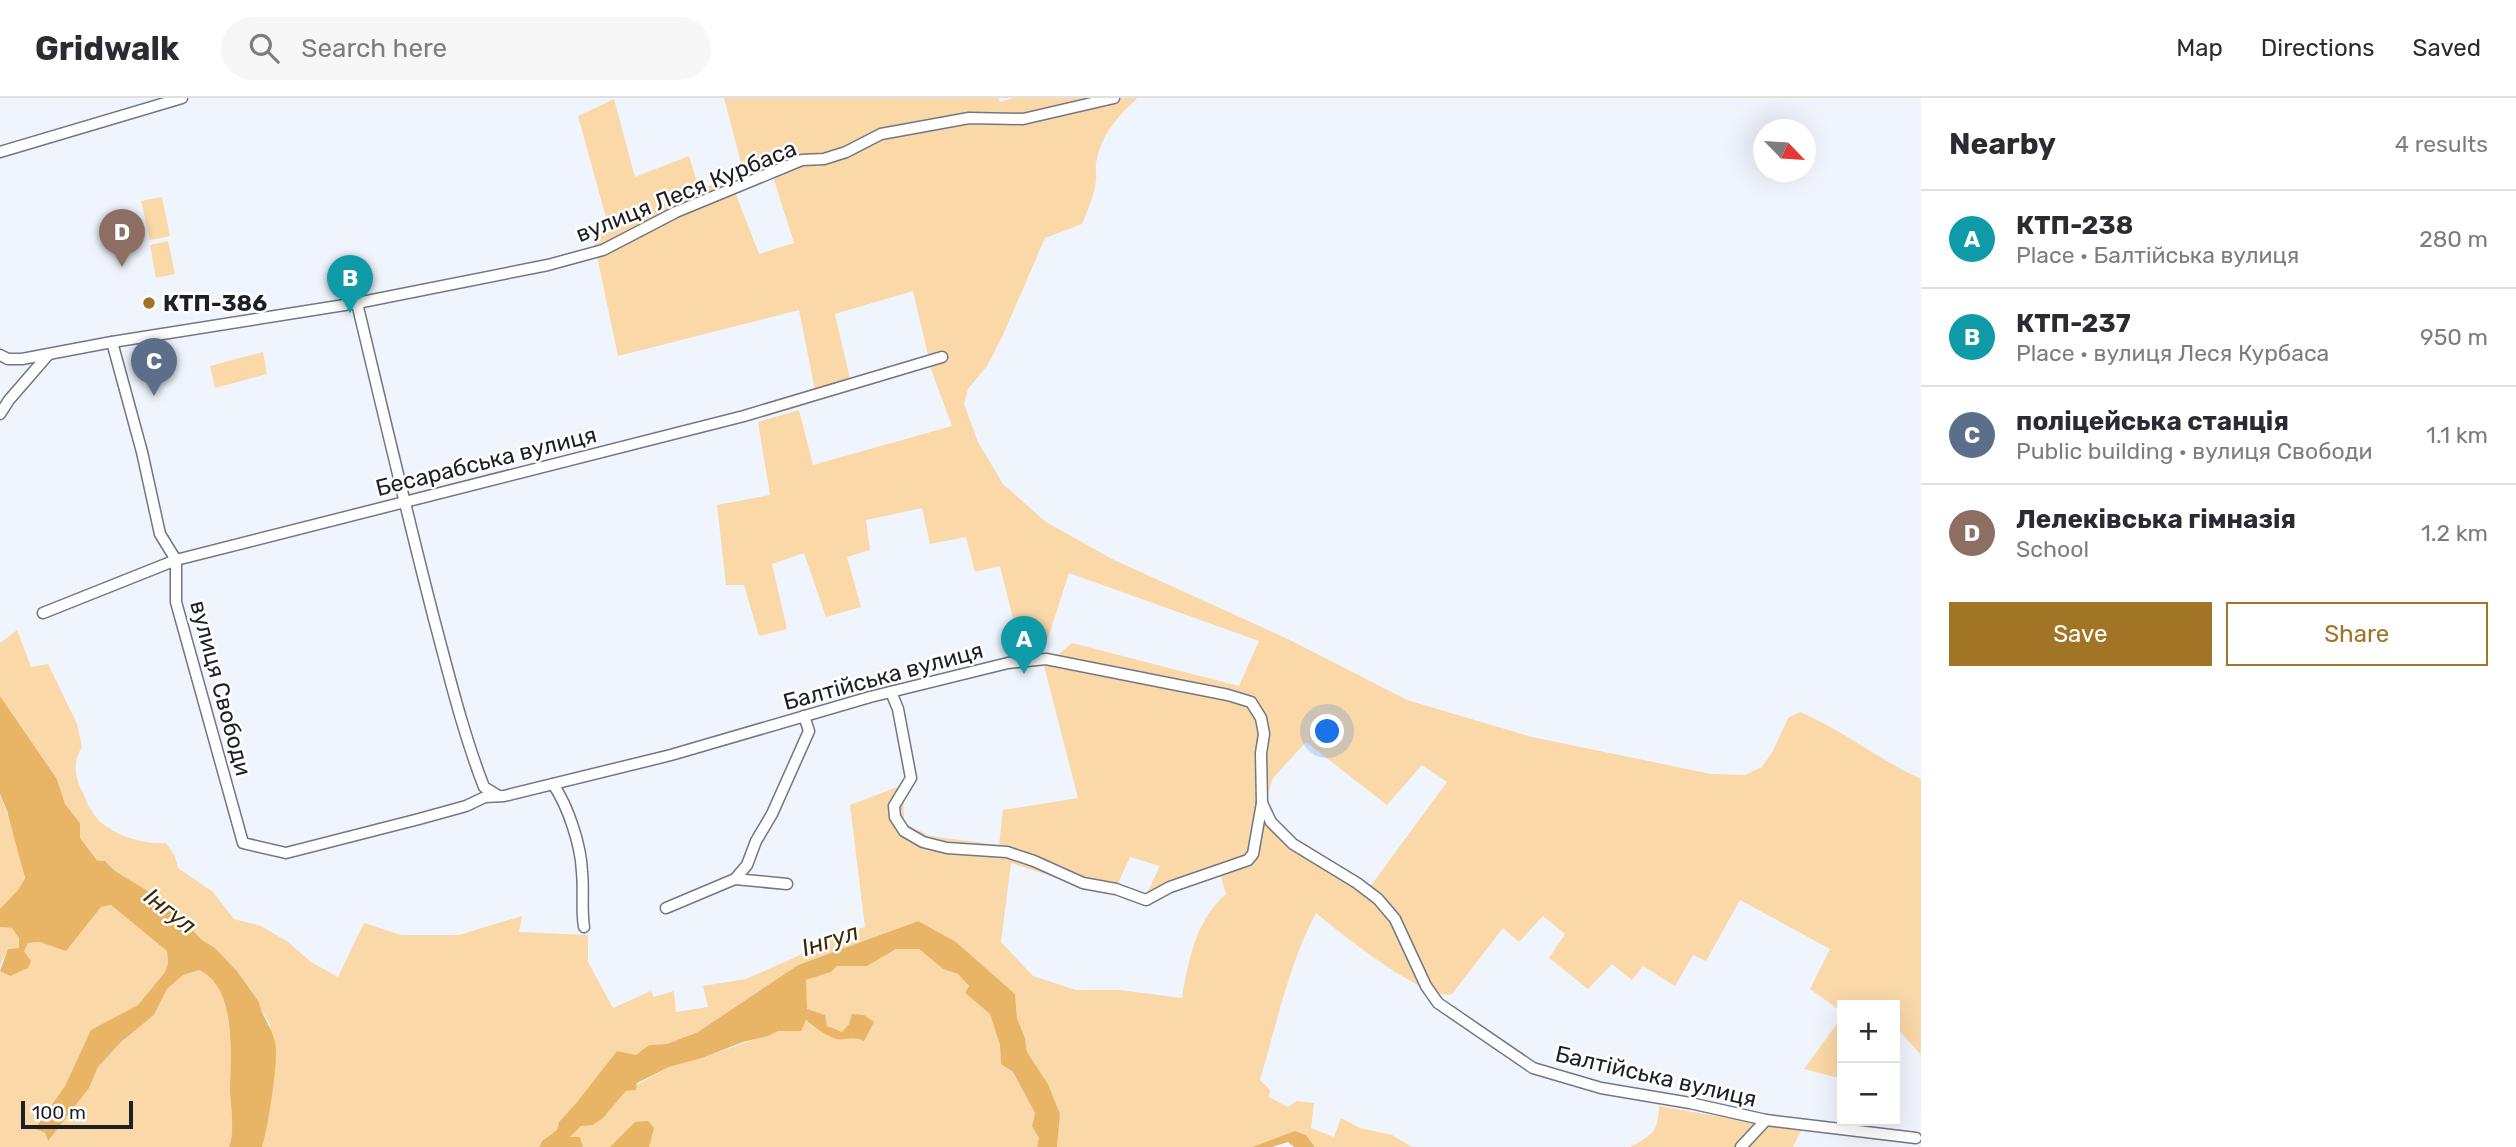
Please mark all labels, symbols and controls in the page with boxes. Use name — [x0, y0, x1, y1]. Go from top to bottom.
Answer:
search box — [221, 17, 711, 80]
text: Gridwalk — [35, 29, 179, 68]
icon: search — [245, 29, 283, 67]
text: Search here — [301, 33, 447, 64]
text: Map — [2176, 34, 2223, 62]
text: Directions — [2261, 34, 2374, 62]
text: Saved — [2412, 34, 2481, 62]
north arrow — [1753, 119, 1816, 182]
text: Nearby — [1949, 126, 2056, 162]
text: 4 results — [2395, 130, 2488, 158]
street label: вулиця Леся Курбаса — [571, 134, 801, 248]
pin: D — [99, 209, 145, 267]
text: КТП-238 — [2016, 210, 2133, 241]
text: A — [1964, 225, 1980, 253]
text: 280 m — [2419, 225, 2488, 253]
text: Place · Балтійська вулиця — [2016, 241, 2299, 269]
pin: B — [327, 255, 373, 313]
place label: КТП-386 — [163, 289, 267, 317]
marker: КТП-386 — [141, 295, 157, 311]
text: КТП-237 — [2016, 308, 2131, 339]
text: B — [1964, 323, 1980, 351]
text: 950 m — [2420, 323, 2488, 351]
pin: C — [131, 338, 177, 396]
text: Place · вулиця Леся Курбаса — [2016, 339, 2329, 367]
text: поліцейська станція — [2016, 406, 2289, 437]
street label: Бесарабська вулиця — [373, 420, 599, 502]
text: C — [1964, 421, 1980, 449]
text: 1.1 km — [2426, 421, 2488, 449]
text: Public building · вулиця Свободи — [2016, 437, 2373, 465]
text: Лелеківська гімназія — [2016, 504, 2296, 535]
text: D — [1964, 519, 1980, 547]
text: 1.2 km — [2421, 519, 2488, 547]
text: School — [2016, 535, 2089, 563]
street label: вулиця Свободи — [184, 597, 258, 779]
button: Save — [1949, 602, 2212, 666]
button: Share — [2226, 602, 2488, 666]
pin: A — [1001, 616, 1047, 674]
street label: Балтійська вулиця — [780, 636, 986, 716]
your location — [1310, 714, 1344, 748]
water label: Інгул — [138, 882, 202, 940]
water label: Інгул — [798, 918, 862, 962]
map controls — [1837, 1000, 1900, 1126]
button: + — [1837, 1000, 1900, 1063]
street label: Балтійська вулиця — [1553, 1039, 1759, 1113]
button: − — [1837, 1063, 1900, 1126]
scale bar — [21, 1098, 133, 1130]
text: 100 m — [32, 1101, 86, 1124]

